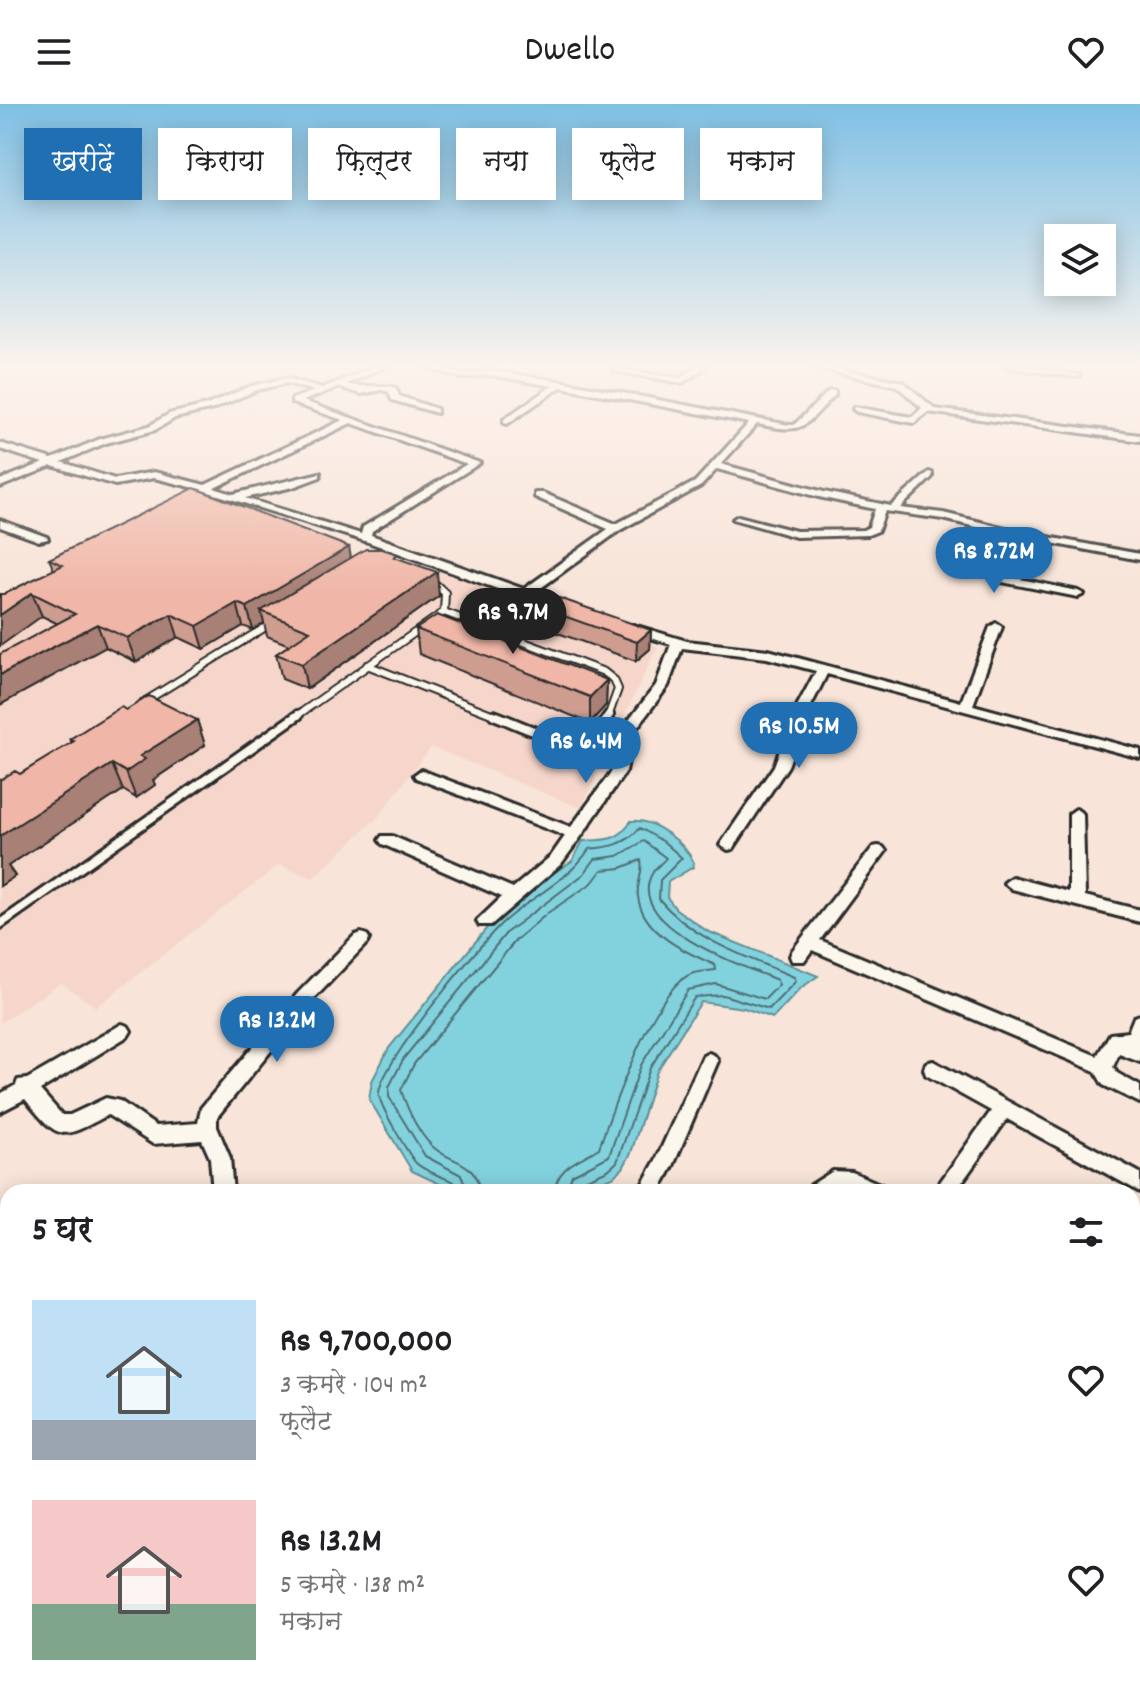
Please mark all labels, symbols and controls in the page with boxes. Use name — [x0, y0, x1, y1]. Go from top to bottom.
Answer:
text: Dwello — [525, 26, 615, 78]
icon: menu — [32, 30, 76, 74]
icon: heart — [1064, 30, 1108, 74]
chip: खरीदें — [24, 128, 142, 200]
chip: किराया — [158, 128, 292, 200]
chip: फ़िल्टर — [308, 128, 440, 200]
chip: नया — [456, 128, 556, 200]
chip: फ़्लैट — [572, 128, 684, 200]
chip: मकान — [700, 128, 822, 200]
map controls — [1044, 224, 1116, 296]
button: layers — [1044, 224, 1116, 296]
pin: Rs 8.72M — [911, 527, 1077, 595]
text: Rs 8.72M — [954, 534, 1034, 571]
pin: Rs 9.7M — [439, 588, 587, 656]
text: Rs 9.7M — [478, 595, 548, 632]
pin: Rs 10.5M — [716, 702, 882, 770]
text: Rs 10.5M — [758, 709, 840, 746]
pin: Rs 6.4M — [512, 717, 660, 785]
text: Rs 6.4M — [550, 724, 622, 761]
pin: Rs 13.2M — [194, 996, 360, 1064]
text: Rs 13.2M — [238, 1003, 316, 1040]
text: 5 घर — [32, 1208, 92, 1257]
icon: filters — [1064, 1210, 1108, 1254]
text: Rs 9,700,000 — [280, 1319, 453, 1368]
icon: home — [96, 1332, 192, 1428]
icon: heart — [1064, 1358, 1108, 1402]
text: 3 कमरे · 104 m² — [280, 1368, 427, 1405]
text: फ़्लैट — [280, 1405, 332, 1442]
text: Rs 13.2M — [280, 1519, 382, 1568]
icon: home — [96, 1532, 192, 1628]
icon: heart — [1064, 1558, 1108, 1602]
text: 5 कमरे · 138 m² — [280, 1568, 425, 1605]
text: मकान — [280, 1605, 342, 1642]

